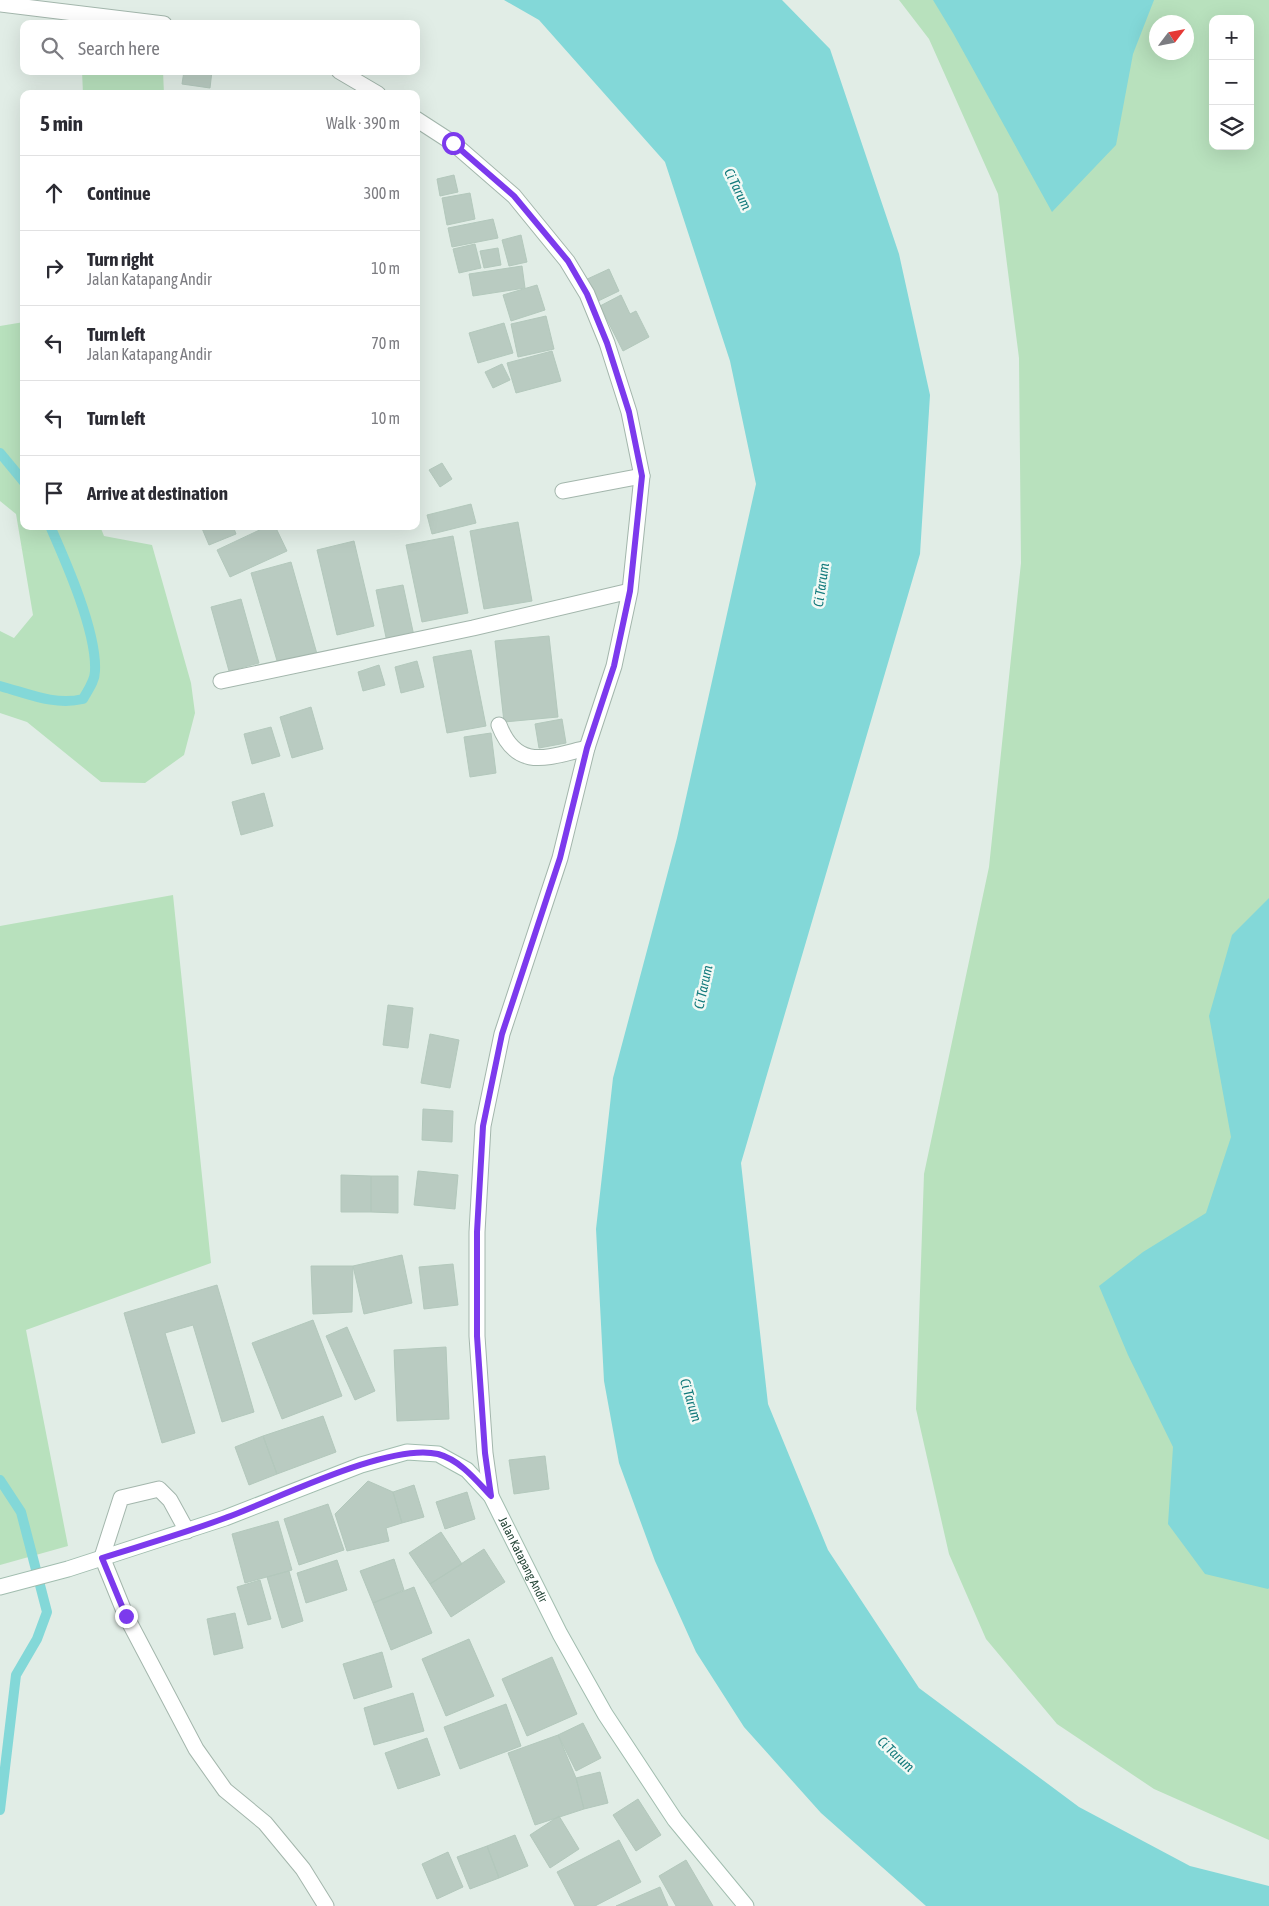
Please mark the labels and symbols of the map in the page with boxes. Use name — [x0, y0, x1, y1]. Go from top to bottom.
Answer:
north arrow — [1149, 15, 1194, 60]
route start — [442, 132, 465, 155]
water label: Ci Tarum — [721, 166, 755, 212]
water label: Ci Tarum — [810, 562, 832, 608]
water label: Ci Tarum — [691, 964, 715, 1010]
water label: Ci Tarum — [677, 1377, 705, 1423]
street label: Jalan Katapang Andir — [496, 1515, 550, 1605]
route end — [115, 1605, 138, 1628]
water label: Ci Tarum — [874, 1733, 918, 1775]

